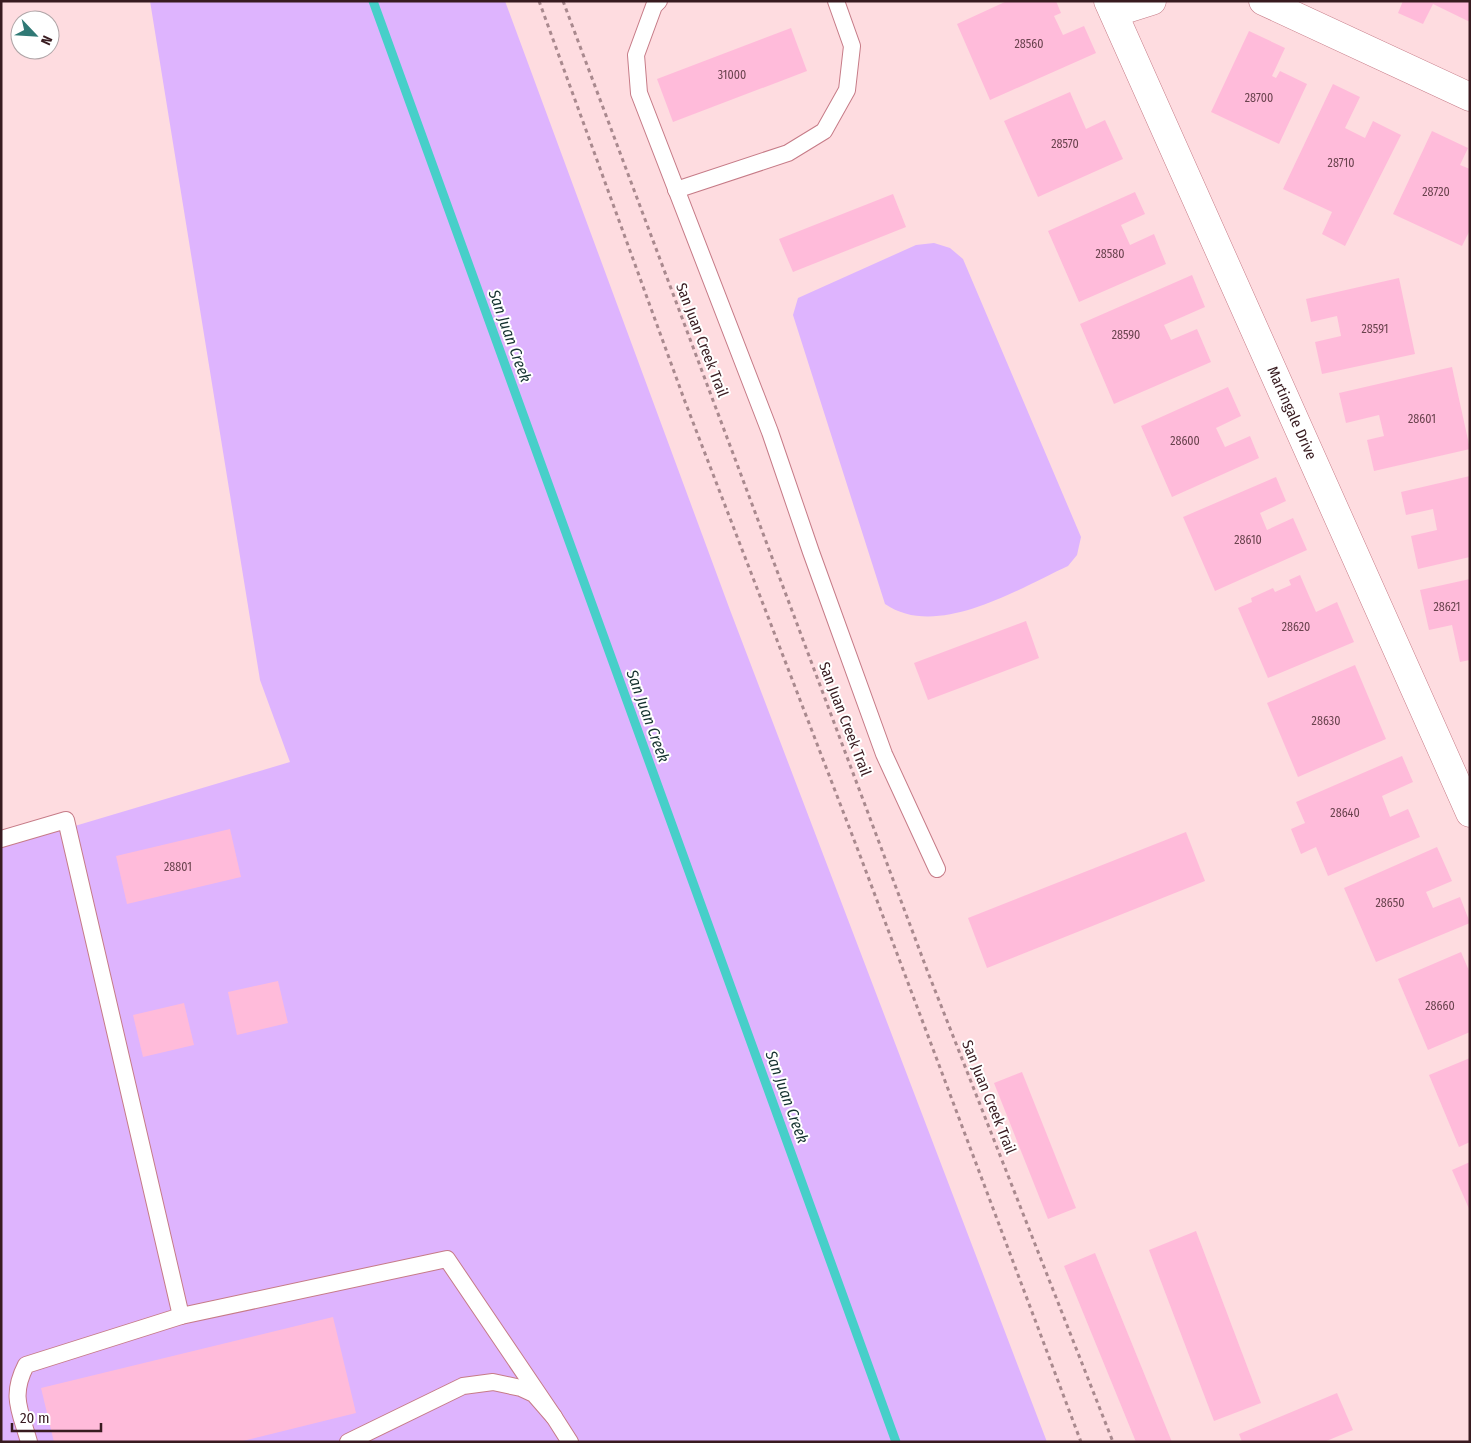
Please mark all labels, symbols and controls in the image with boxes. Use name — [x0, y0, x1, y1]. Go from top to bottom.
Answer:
north arrow — [10, 10, 60, 60]
text: N — [37, 33, 56, 48]
house number: 28560 — [1014, 37, 1044, 51]
house number: 31000 — [718, 68, 746, 82]
house number: 28700 — [1245, 91, 1273, 105]
house number: 28570 — [1051, 137, 1079, 151]
house number: 28710 — [1328, 156, 1354, 170]
house number: 28720 — [1422, 185, 1450, 199]
house number: 28580 — [1095, 247, 1125, 261]
street label: San Juan Creek Trail — [672, 280, 732, 400]
water label: San Juan Creek — [484, 286, 536, 385]
house number: 28591 — [1362, 322, 1388, 336]
house number: 28590 — [1112, 328, 1140, 342]
street label: Martingale Drive — [1263, 363, 1321, 463]
house number: 28601 — [1408, 412, 1436, 426]
house number: 28600 — [1170, 434, 1200, 448]
house number: 28610 — [1234, 533, 1262, 547]
house number: 28621 — [1434, 600, 1460, 614]
house number: 28620 — [1282, 620, 1310, 634]
street label: San Juan Creek Trail — [815, 659, 875, 779]
water label: San Juan Creek — [622, 666, 674, 765]
house number: 28630 — [1312, 714, 1340, 728]
house number: 28640 — [1330, 806, 1360, 820]
house number: 28801 — [164, 860, 192, 874]
house number: 28650 — [1376, 896, 1404, 910]
house number: 28660 — [1425, 999, 1455, 1013]
street label: San Juan Creek Trail — [958, 1038, 1020, 1156]
water label: San Juan Creek — [761, 1047, 813, 1146]
scale bar — [12, 1400, 101, 1432]
text: 20 m — [20, 1409, 50, 1427]

